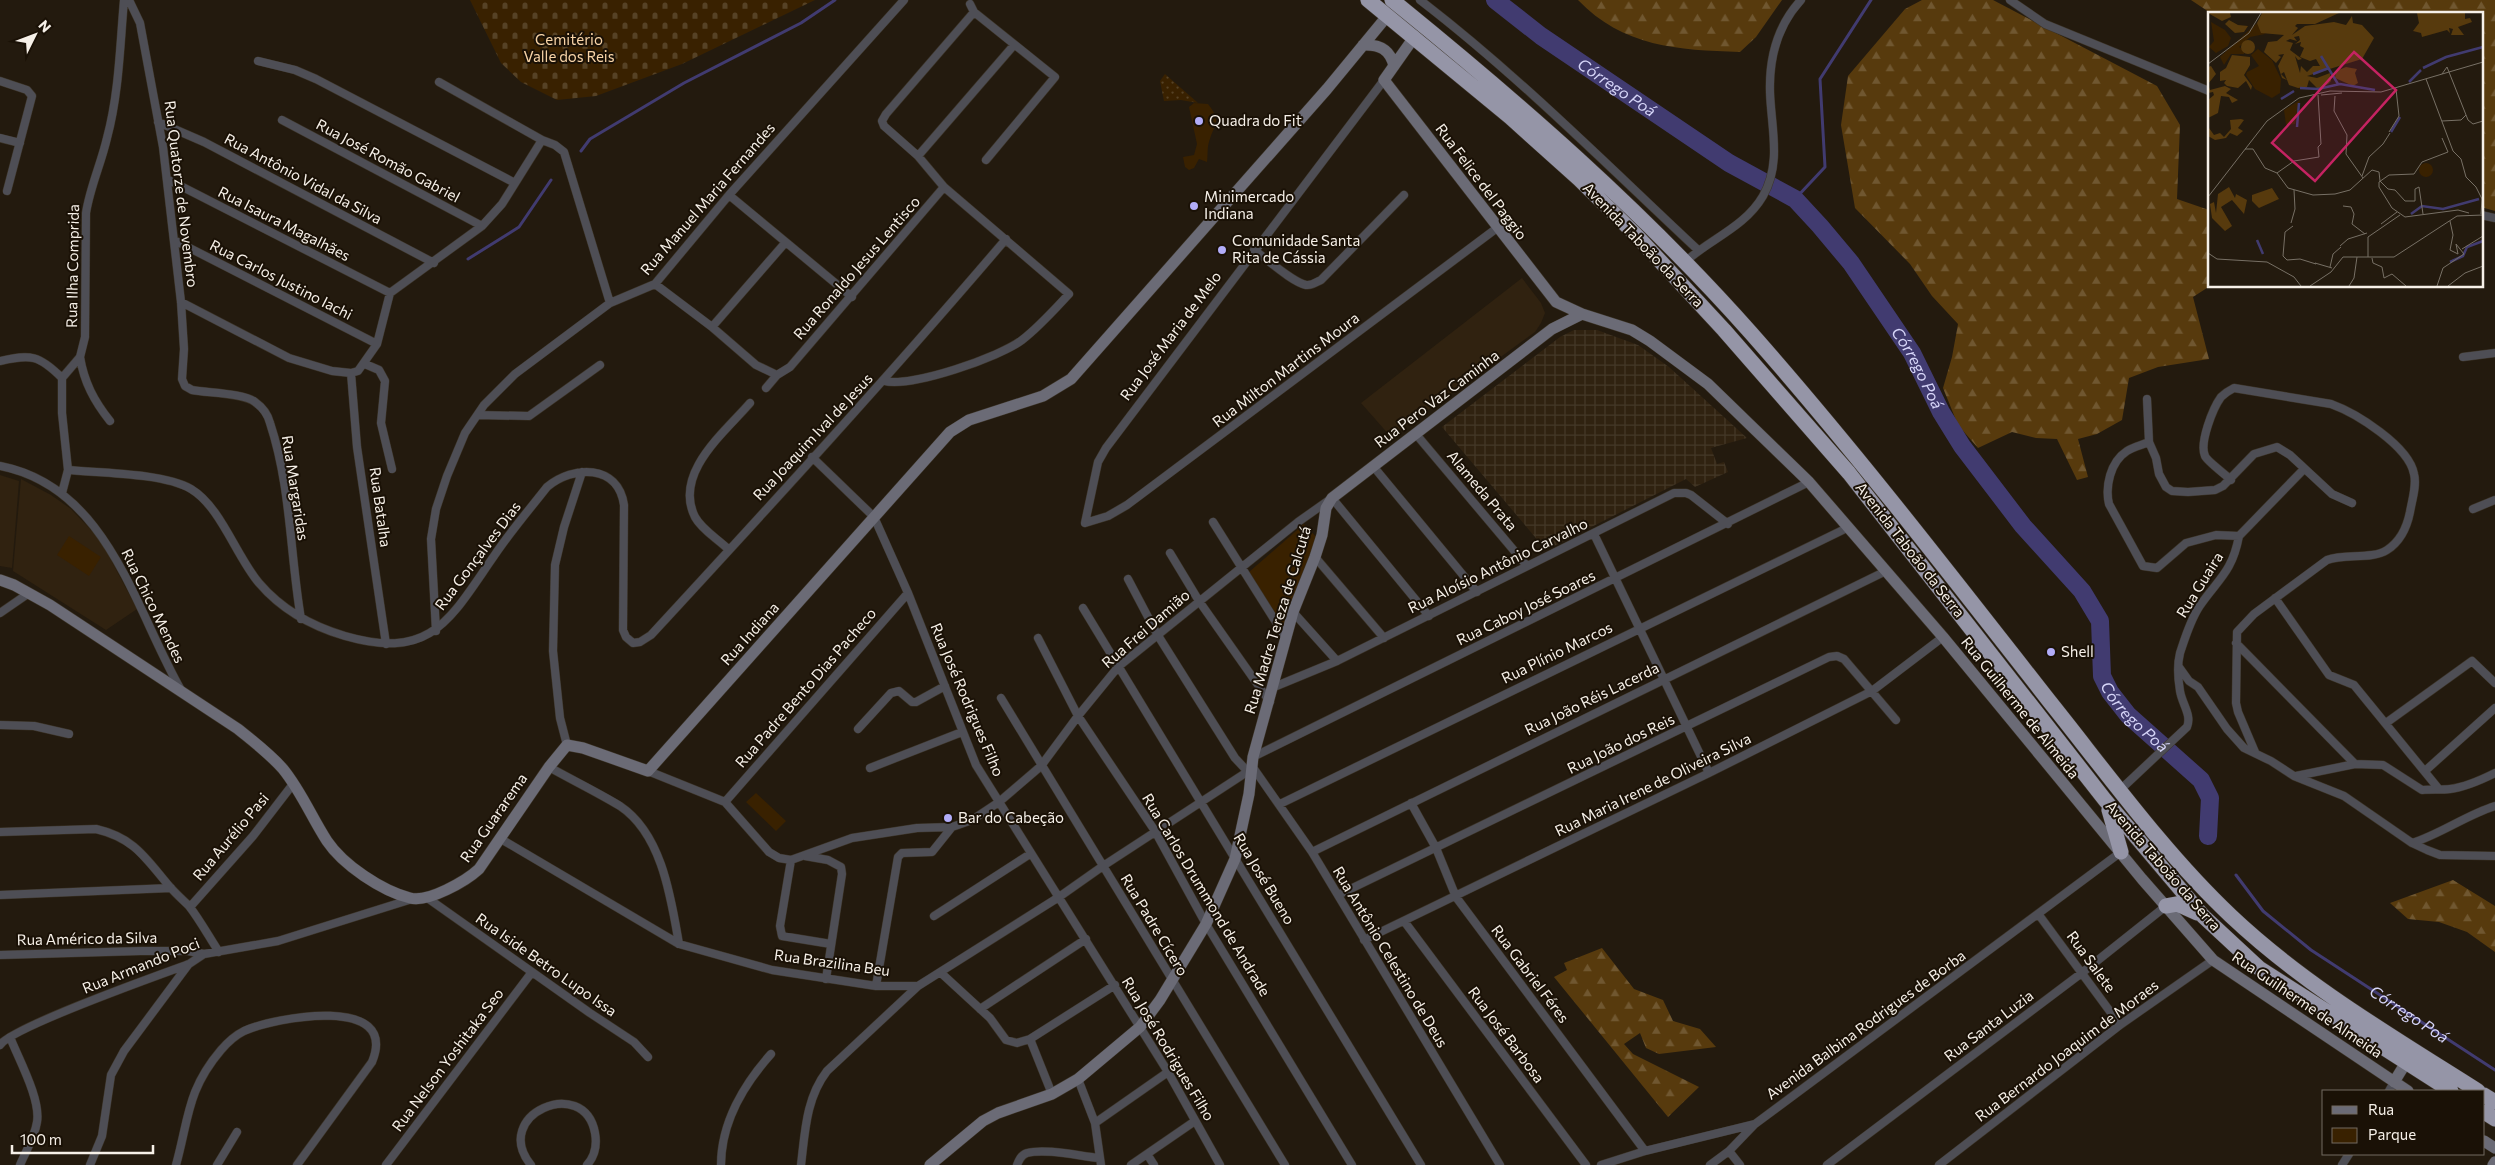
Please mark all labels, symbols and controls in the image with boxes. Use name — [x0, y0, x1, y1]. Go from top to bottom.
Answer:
north arrow — [10, 10, 60, 60]
inset map — [2208, 12, 2482, 288]
text: N — [35, 16, 55, 36]
park label: Cemitério Valle dos Reis — [523, 30, 615, 65]
water label: Córrego Poá — [1574, 54, 1660, 120]
street label: Rua Quatorze de Novembro — [162, 99, 202, 288]
place label: Quadra do Fit — [1209, 111, 1302, 129]
street label: Rua José Romão Gabriel — [313, 115, 463, 206]
marker: Quadra do Fit — [1193, 115, 1205, 127]
street label: Rua Manuel Maria Fernandes — [636, 118, 778, 278]
street label: Rua Felice del Paggio — [1432, 120, 1531, 243]
street label: Rua Antônio Vidal da Silva — [222, 129, 385, 227]
street label: Avenida Taboão da Serra — [1579, 178, 1708, 310]
street label: Rua Isaura Magalhães — [215, 182, 354, 264]
place label: Minimercado Indiana — [1204, 187, 1294, 222]
street label: Rua Ronaldo Jesus Lentisco — [789, 192, 923, 343]
marker: Minimercado Indiana — [1188, 200, 1200, 212]
street label: Rua Ilha Comprida — [62, 204, 82, 328]
place label: Comunidade Santa Rita de Cássia — [1232, 231, 1360, 266]
street label: Rua Carlos Justino Iachi — [207, 235, 356, 323]
marker: Comunidade Santa Rita de Cássia — [1216, 244, 1228, 256]
street label: Rua José Maria de Melo — [1116, 267, 1225, 403]
street label: Rua Milton Martins Moura — [1208, 308, 1362, 430]
water label: Córrego Poá — [1888, 323, 1948, 412]
street label: Rua Pero Vaz Caminha — [1370, 345, 1502, 451]
street label: Rua Joaquim Ival de Jesus — [749, 369, 876, 504]
street label: Rua Margaridas — [279, 434, 313, 542]
street label: Alameda Prata — [1444, 446, 1522, 534]
street label: Rua Batalha — [366, 466, 396, 548]
street label: Avenida Taboão da Serra — [1852, 478, 1969, 620]
street label: Rua Gonçalves Dias — [431, 497, 524, 613]
street label: Rua Aloísio Antônio Carvalho — [1405, 514, 1590, 617]
street label: Rua Madre Tereza de Calcutá — [1240, 524, 1314, 716]
street label: Rua Chico Mendes — [118, 545, 190, 666]
street label: Rua Guaira — [2172, 548, 2226, 621]
street label: Rua Caboy José Soares — [1453, 566, 1598, 649]
street label: Rua Frei Damião — [1098, 585, 1193, 671]
street label: Rua Indiana — [716, 598, 782, 669]
street label: Rua Padre Bento Dias Pacheco — [731, 604, 879, 771]
street label: Rua Plínio Marcos — [1498, 617, 1615, 687]
street label: Rua José Rodrigues Filho — [927, 620, 1008, 779]
street label: Rua Guilherme de Almeida — [1958, 633, 2084, 782]
place label: Shell — [2061, 642, 2094, 660]
marker: Shell — [2045, 646, 2057, 658]
street label: Rua João Réis Lacerda — [1522, 658, 1662, 738]
water label: Córrego Poá — [2097, 678, 2173, 756]
street label: Rua João dos Reis — [1564, 709, 1677, 777]
street label: Rua Maria Irene de Oliveira Silva — [1552, 729, 1754, 840]
street label: Rua Guararema — [456, 769, 531, 865]
street label: Rua Aurélio Pasi — [188, 789, 272, 884]
street label: Rua Carlos Drummond de Andrade — [1139, 790, 1275, 999]
street label: Avenida Taboão da Serra — [2102, 797, 2225, 934]
place label: Bar do Cabeção — [958, 808, 1064, 826]
marker: Bar do Cabeção — [942, 812, 954, 824]
street label: Rua José Bueno — [1231, 830, 1299, 927]
street label: Rua Antônio Celestino de Deus — [1330, 863, 1452, 1050]
street label: Rua Padre Cícero — [1117, 870, 1192, 979]
street label: Rua Iside Betro Lupo Issa — [473, 909, 621, 1020]
street label: Rua Gabriel Féres — [1488, 921, 1574, 1026]
street label: Rua Salete — [2064, 927, 2120, 996]
street label: Rua Américo da Silva — [16, 928, 158, 948]
street label: Rua Armando Poci — [79, 933, 202, 997]
street label: Rua Brazilina Beu — [773, 945, 891, 979]
street label: Avenida Balbina Rodrigues de Borba — [1762, 946, 1969, 1103]
street label: Rua Guilherme de Almeida — [2229, 947, 2386, 1061]
street label: Rua José Rodrigues Filho — [1119, 973, 1219, 1124]
street label: Rua Bernardo Joaquim de Moraes — [1971, 975, 2162, 1125]
water label: Córrego Poá — [2366, 981, 2453, 1047]
street label: Rua José Barbosa — [1465, 983, 1549, 1086]
street label: Rua Nelson Yoshitaka Seo — [388, 984, 507, 1134]
street label: Rua Santa Luzia — [1940, 986, 2037, 1065]
legend — [2322, 1090, 2485, 1155]
text: Rua — [2368, 1100, 2394, 1118]
scale bar — [12, 1122, 154, 1154]
text: Parque — [2368, 1125, 2416, 1143]
text: 100 m — [20, 1130, 62, 1148]

